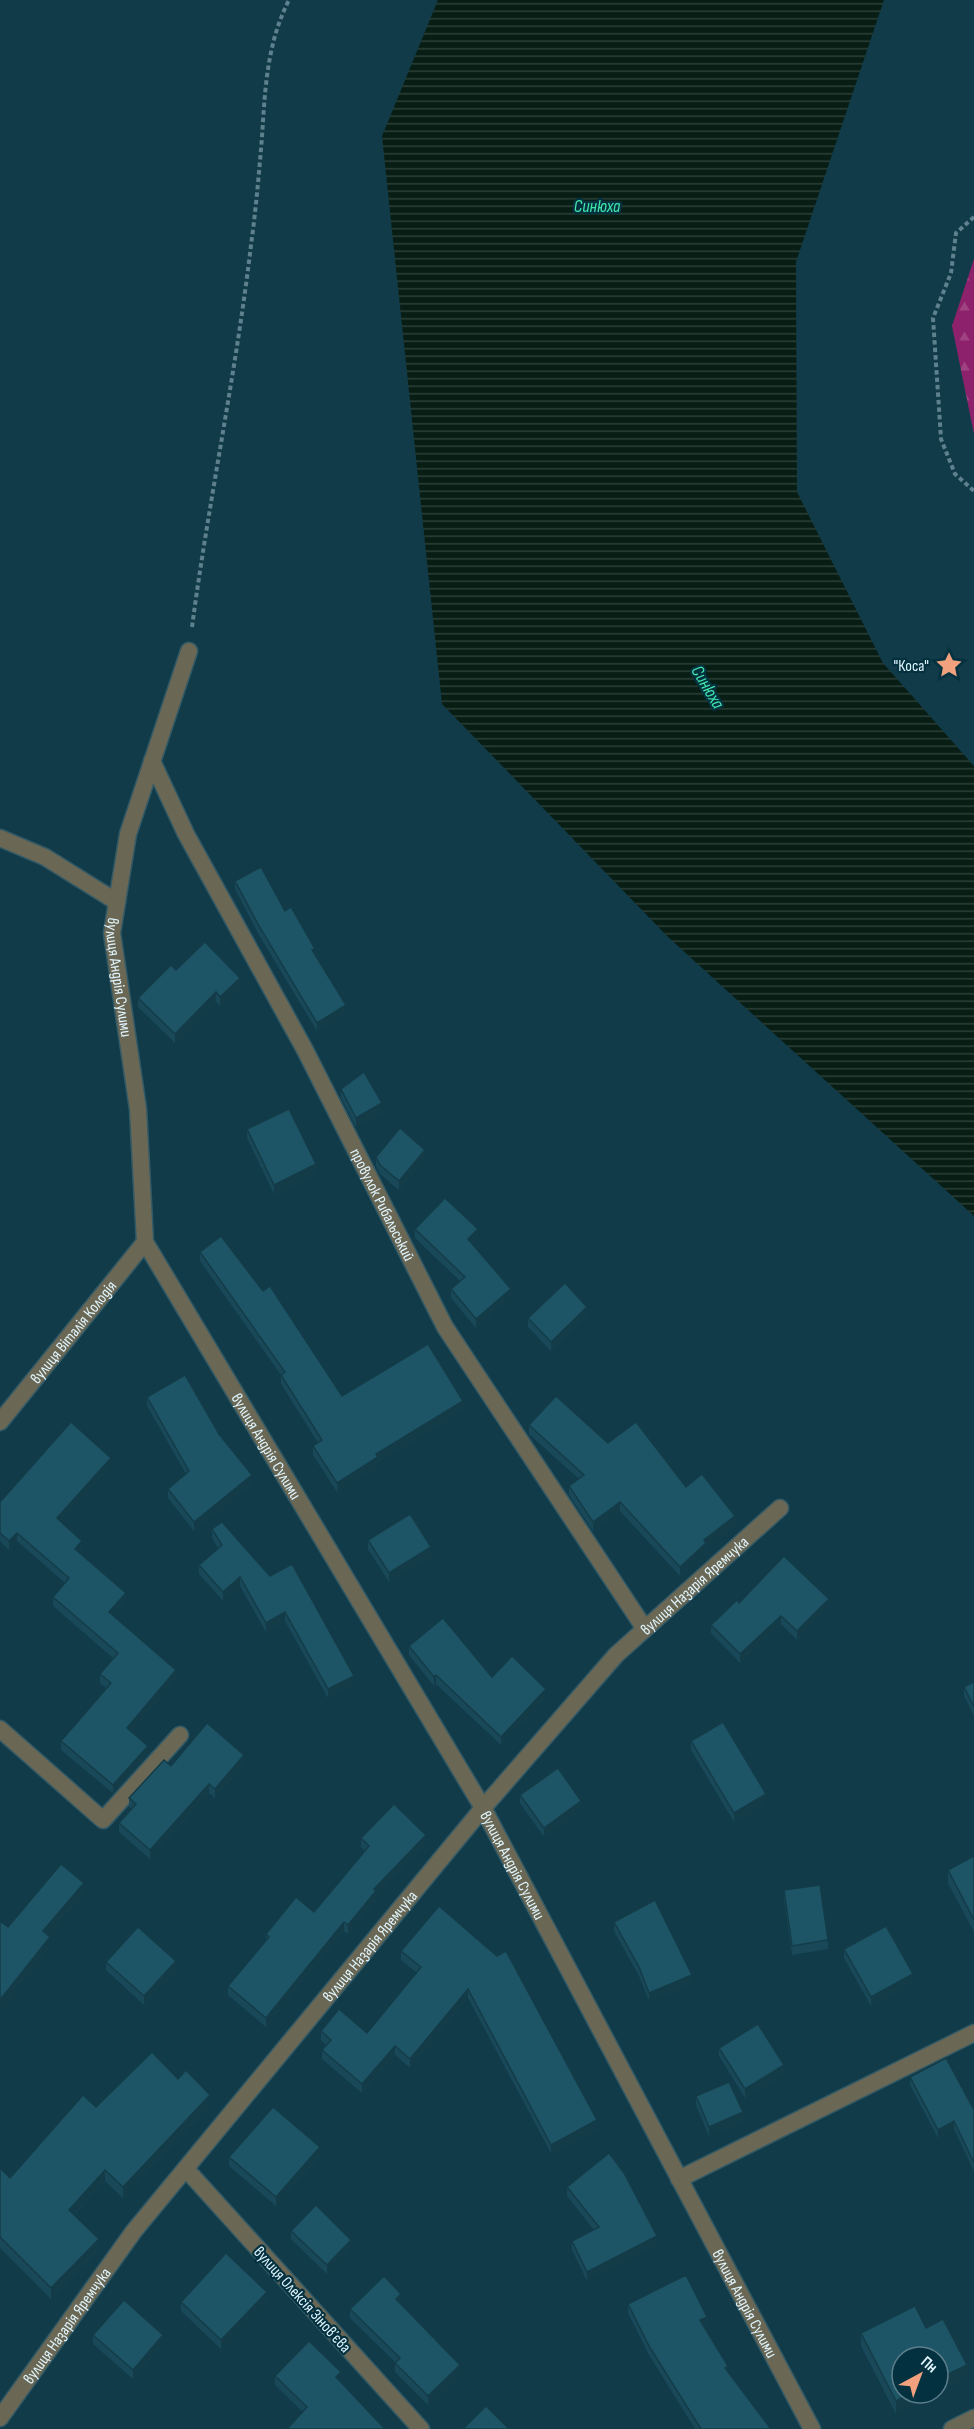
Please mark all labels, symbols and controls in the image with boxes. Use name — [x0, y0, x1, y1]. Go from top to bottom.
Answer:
water label: Синюха — [574, 196, 621, 217]
place icon: "Коса" — [934, 650, 964, 680]
place label: "Коса" — [894, 657, 929, 676]
water label: Синюха — [687, 662, 729, 713]
street label: вулиця Андрія Сулими — [101, 916, 135, 1038]
street label: провулок Рибальський — [345, 1145, 418, 1265]
street label: вулиця Віталія Колодія — [27, 1277, 121, 1388]
street label: вулиця Андрія Сулими — [227, 1390, 305, 1503]
street label: вулиця Назарія Яремчука — [637, 1533, 753, 1639]
street label: вулиця Андрія Сулими — [475, 1808, 548, 1923]
street label: вулиця Назарія Яремчука — [319, 1887, 422, 2006]
street label: вулиця Олексія Зіновʼєва — [249, 2243, 354, 2357]
street label: вулиця Андрія Сулими — [708, 2246, 781, 2361]
street label: вулиця Назарія Яремчука — [20, 2264, 116, 2388]
north arrow — [890, 2345, 950, 2405]
text: Пн — [917, 2353, 941, 2377]

